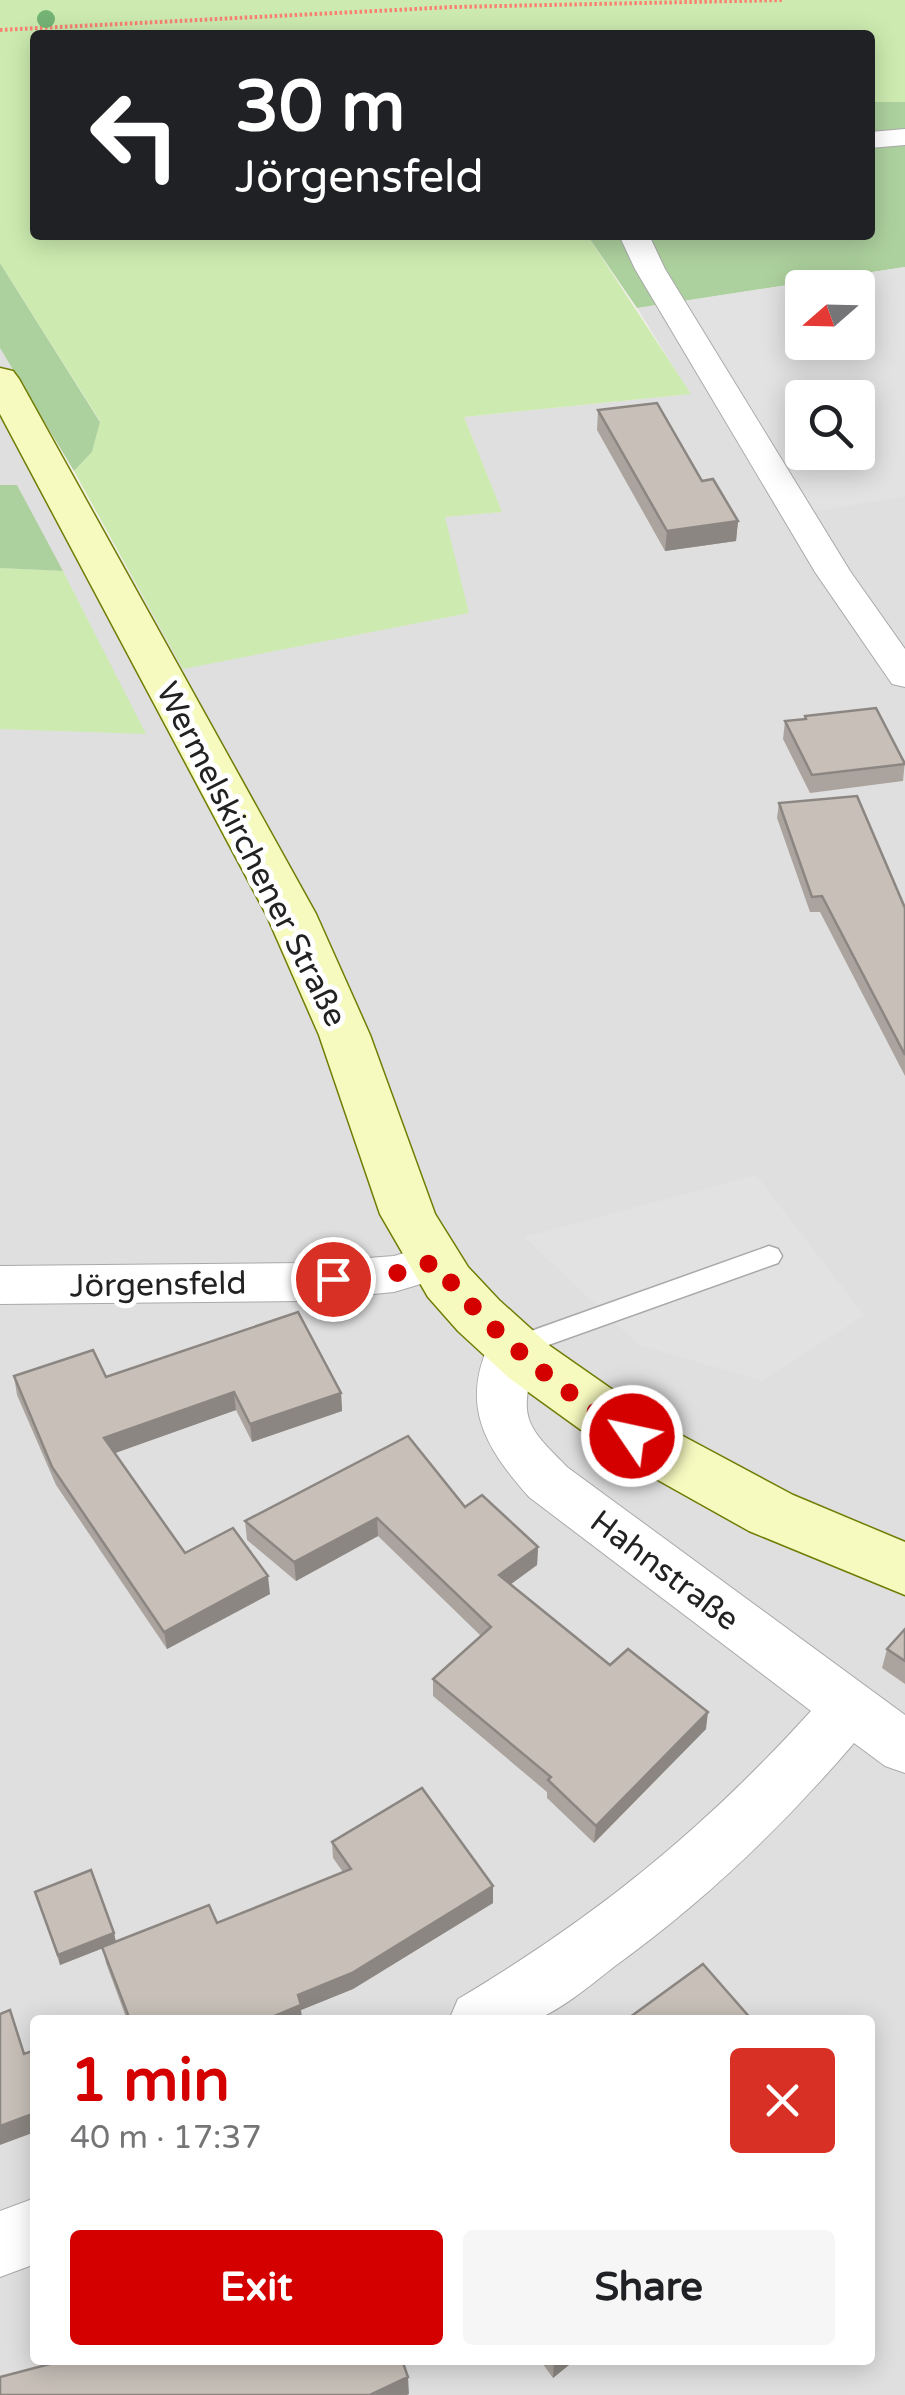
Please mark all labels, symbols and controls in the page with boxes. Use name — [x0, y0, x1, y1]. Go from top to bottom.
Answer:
text: 30 m — [235, 66, 405, 150]
icon: left — [70, 70, 200, 200]
text: Jörgensfeld — [235, 151, 484, 205]
north arrow — [785, 270, 875, 360]
map controls — [785, 270, 875, 470]
button: search — [785, 380, 875, 470]
street label: Wermelskirchener Straße — [148, 676, 355, 1033]
pin — [291, 1237, 376, 1322]
icon: arrive — [306, 1252, 361, 1307]
street label: Jörgensfeld — [69, 1264, 247, 1306]
position arrow — [580, 1384, 684, 1488]
street label: Hahnstraße — [583, 1503, 746, 1639]
text: 1 min — [70, 2045, 230, 2117]
button: close — [730, 2048, 835, 2153]
text: 40 m · 17:37 — [70, 2119, 262, 2157]
button: Exit — [70, 2230, 443, 2345]
button: Share — [463, 2230, 835, 2345]

